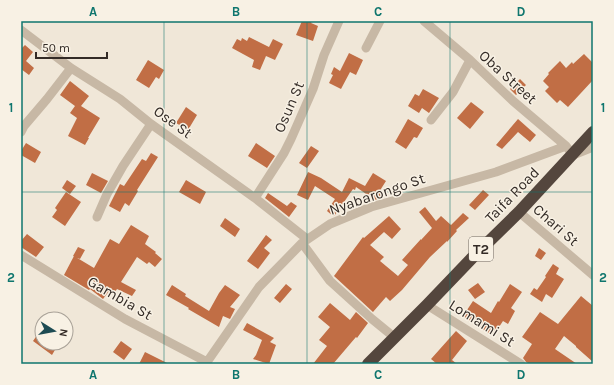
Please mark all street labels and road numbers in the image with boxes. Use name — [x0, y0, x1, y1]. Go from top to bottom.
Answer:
street label: Oba Street — [475, 46, 541, 108]
street label: Osun St — [270, 78, 308, 135]
street label: Ose St — [150, 102, 196, 142]
street label: Taifa Road — [481, 163, 543, 227]
street label: Nyabarongo St — [327, 169, 428, 219]
street label: Chari St — [529, 200, 583, 250]
road number: T2 — [469, 237, 493, 261]
street label: Gambia St — [84, 272, 156, 324]
street label: Lomami St — [446, 296, 519, 350]

